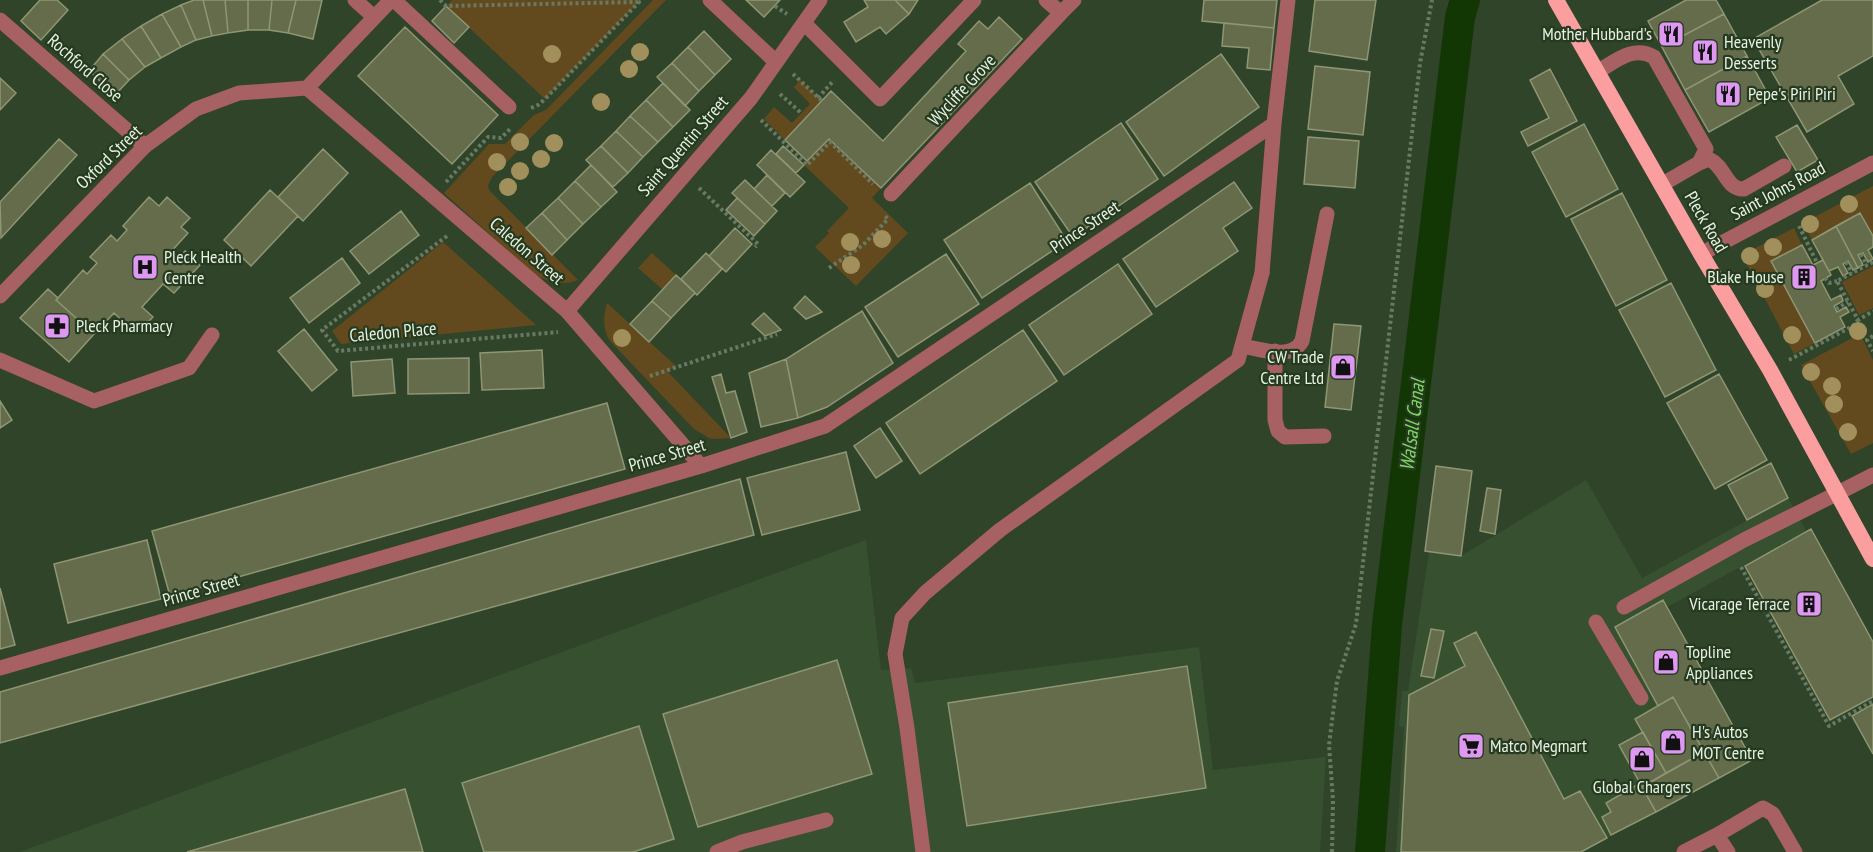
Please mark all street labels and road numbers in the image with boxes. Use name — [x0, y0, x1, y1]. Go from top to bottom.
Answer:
street label: Rochford Close — [43, 29, 128, 107]
street label: Wycliffe Grove — [923, 49, 1001, 130]
street label: Saint Quentin Street — [632, 90, 733, 201]
street label: Oxford Street — [71, 120, 146, 194]
street label: Saint Johns Road — [1726, 156, 1829, 225]
street label: Pleck Road — [1680, 187, 1733, 257]
street label: Prince Street — [1046, 195, 1124, 258]
street label: Caledon Street — [485, 212, 569, 289]
street label: Caledon Place — [349, 316, 437, 347]
street label: Prince Street — [626, 433, 708, 476]
street label: Prince Street — [160, 568, 242, 611]

